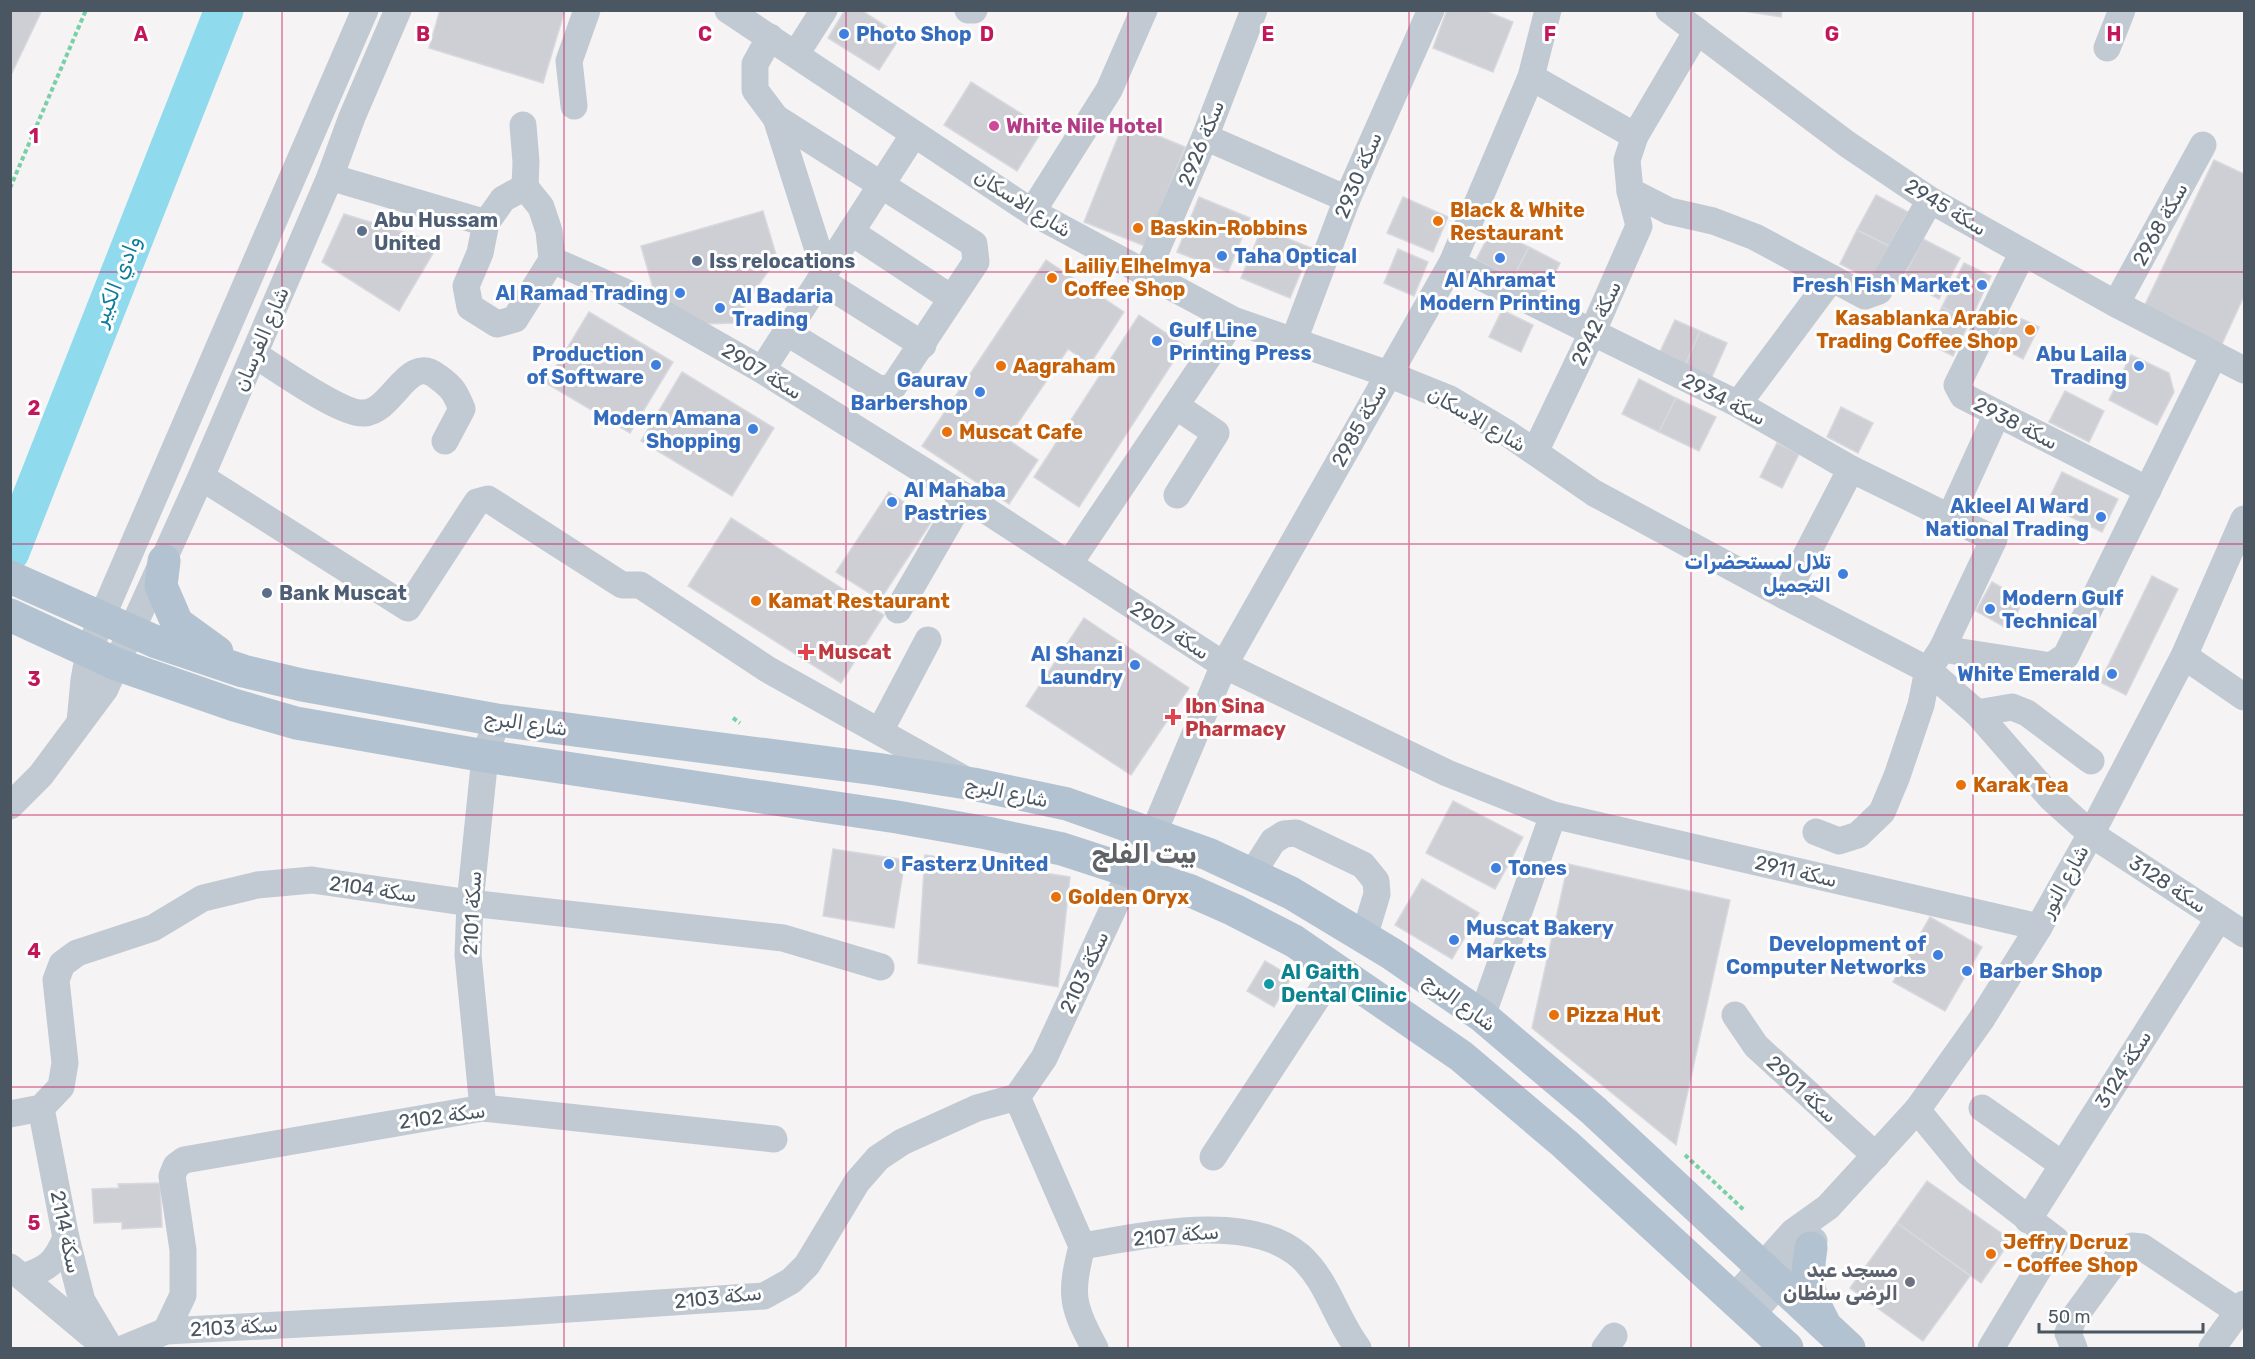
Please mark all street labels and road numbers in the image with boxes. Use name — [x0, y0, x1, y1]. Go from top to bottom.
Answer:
street label: سكة 2926 — [1173, 97, 1229, 189]
street label: سكة 2930 — [1329, 128, 1387, 222]
street label: شارع الاسكان — [969, 164, 1076, 244]
street label: سكة 2945 — [1901, 173, 1991, 241]
street label: سكة 2968 — [2127, 178, 2193, 270]
street label: سكة 2942 — [1566, 277, 1626, 369]
street label: شارع الفرسان — [228, 283, 296, 396]
street label: سكة 2907 — [718, 338, 806, 404]
street label: سكة 2934 — [1678, 368, 1770, 430]
street label: سكة 2985 — [1326, 379, 1392, 471]
street label: شارع الاسكان — [1423, 381, 1530, 459]
street label: سكة 2938 — [1970, 392, 2062, 454]
street label: سكة 2907 — [1126, 596, 1214, 664]
street label: شارع البرج — [483, 705, 569, 743]
street label: شارع البرج — [963, 772, 1050, 814]
street label: شارع النور — [2034, 840, 2095, 923]
street label: سكة 2911 — [1753, 850, 1839, 892]
street label: سكة 3128 — [2125, 850, 2211, 918]
street label: سكة 2101 — [458, 870, 486, 956]
street label: سكة 2104 — [328, 871, 418, 907]
street label: سكة 2103 — [1055, 927, 1113, 1017]
street label: شارع البرج — [1418, 968, 1501, 1038]
street label: سكة 3124 — [2090, 1026, 2156, 1112]
street label: سكة 2901 — [1762, 1050, 1842, 1128]
street label: سكة 2102 — [397, 1098, 487, 1134]
street label: سكة 2114 — [46, 1188, 86, 1276]
street label: سكة 2107 — [1132, 1219, 1220, 1251]
street label: سكة 2103 — [673, 1280, 763, 1314]
street label: سكة 2103 — [190, 1313, 278, 1341]

